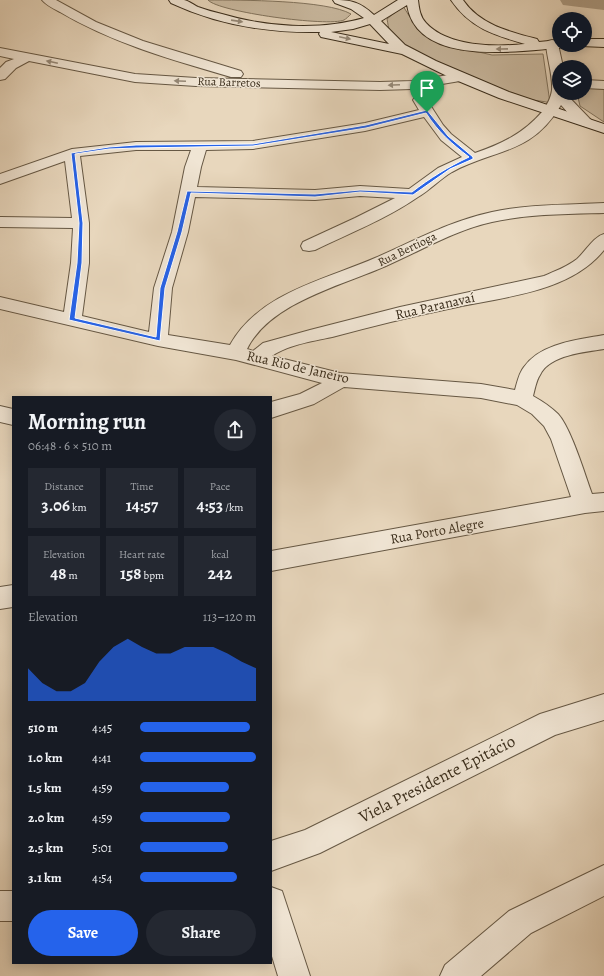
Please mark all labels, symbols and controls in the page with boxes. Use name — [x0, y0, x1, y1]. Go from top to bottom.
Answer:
map controls — [552, 12, 592, 100]
button: locate — [552, 12, 592, 52]
one-way arrow — [231, 18, 244, 24]
one-way arrow — [339, 35, 351, 41]
one-way arrow — [495, 46, 508, 52]
one-way arrow — [46, 58, 58, 64]
button: layers — [552, 60, 592, 100]
pin — [410, 71, 444, 112]
street label: Rua Barretos — [197, 73, 261, 91]
icon: arrive — [416, 77, 438, 99]
one-way arrow — [173, 78, 186, 84]
one-way arrow — [388, 82, 400, 89]
street label: Rua Bertioga — [375, 228, 439, 270]
street label: Rua Paranavaí — [393, 288, 477, 324]
street label: Rua Rio de Janeiro — [245, 346, 351, 388]
text: Morning run — [28, 407, 146, 437]
button: share — [214, 409, 256, 451]
text: 06:48 · 6 × 510 m — [28, 437, 112, 454]
text: Distance — [44, 479, 84, 494]
text: Time — [131, 479, 153, 494]
text: Pace — [210, 479, 230, 494]
text: 3.06 — [41, 494, 70, 517]
text: 14:57 — [126, 494, 158, 517]
text: 4:53 — [196, 494, 223, 517]
text: km — [70, 500, 87, 515]
text: /km — [223, 500, 244, 515]
street label: Rua Porto Alegre — [389, 513, 485, 549]
text: Elevation — [43, 547, 85, 562]
text: Heart rate — [119, 547, 165, 562]
text: kcal — [211, 547, 229, 562]
text: 48 — [50, 562, 66, 585]
text: 158 — [120, 562, 141, 585]
text: 242 — [208, 562, 232, 585]
text: m — [66, 568, 78, 583]
text: bpm — [141, 568, 164, 583]
text: Elevation — [28, 608, 78, 625]
text: 113–120 m — [203, 608, 256, 625]
text: 510 m — [28, 719, 58, 736]
text: 4:45 — [92, 719, 112, 736]
street label: Viela Presidente Epitácio — [354, 730, 519, 829]
text: 1.0 km — [28, 749, 63, 766]
text: 4:41 — [92, 749, 111, 766]
text: 1.5 km — [28, 779, 62, 796]
text: 4:59 — [92, 779, 113, 796]
text: 2.0 km — [28, 809, 64, 826]
text: 4:59 — [92, 809, 113, 826]
text: 2.5 km — [28, 839, 63, 856]
text: 5:01 — [92, 839, 112, 856]
text: 3.1 km — [28, 869, 62, 886]
text: 4:54 — [92, 869, 112, 886]
button: Save — [28, 910, 138, 956]
button: Share — [146, 910, 256, 956]

